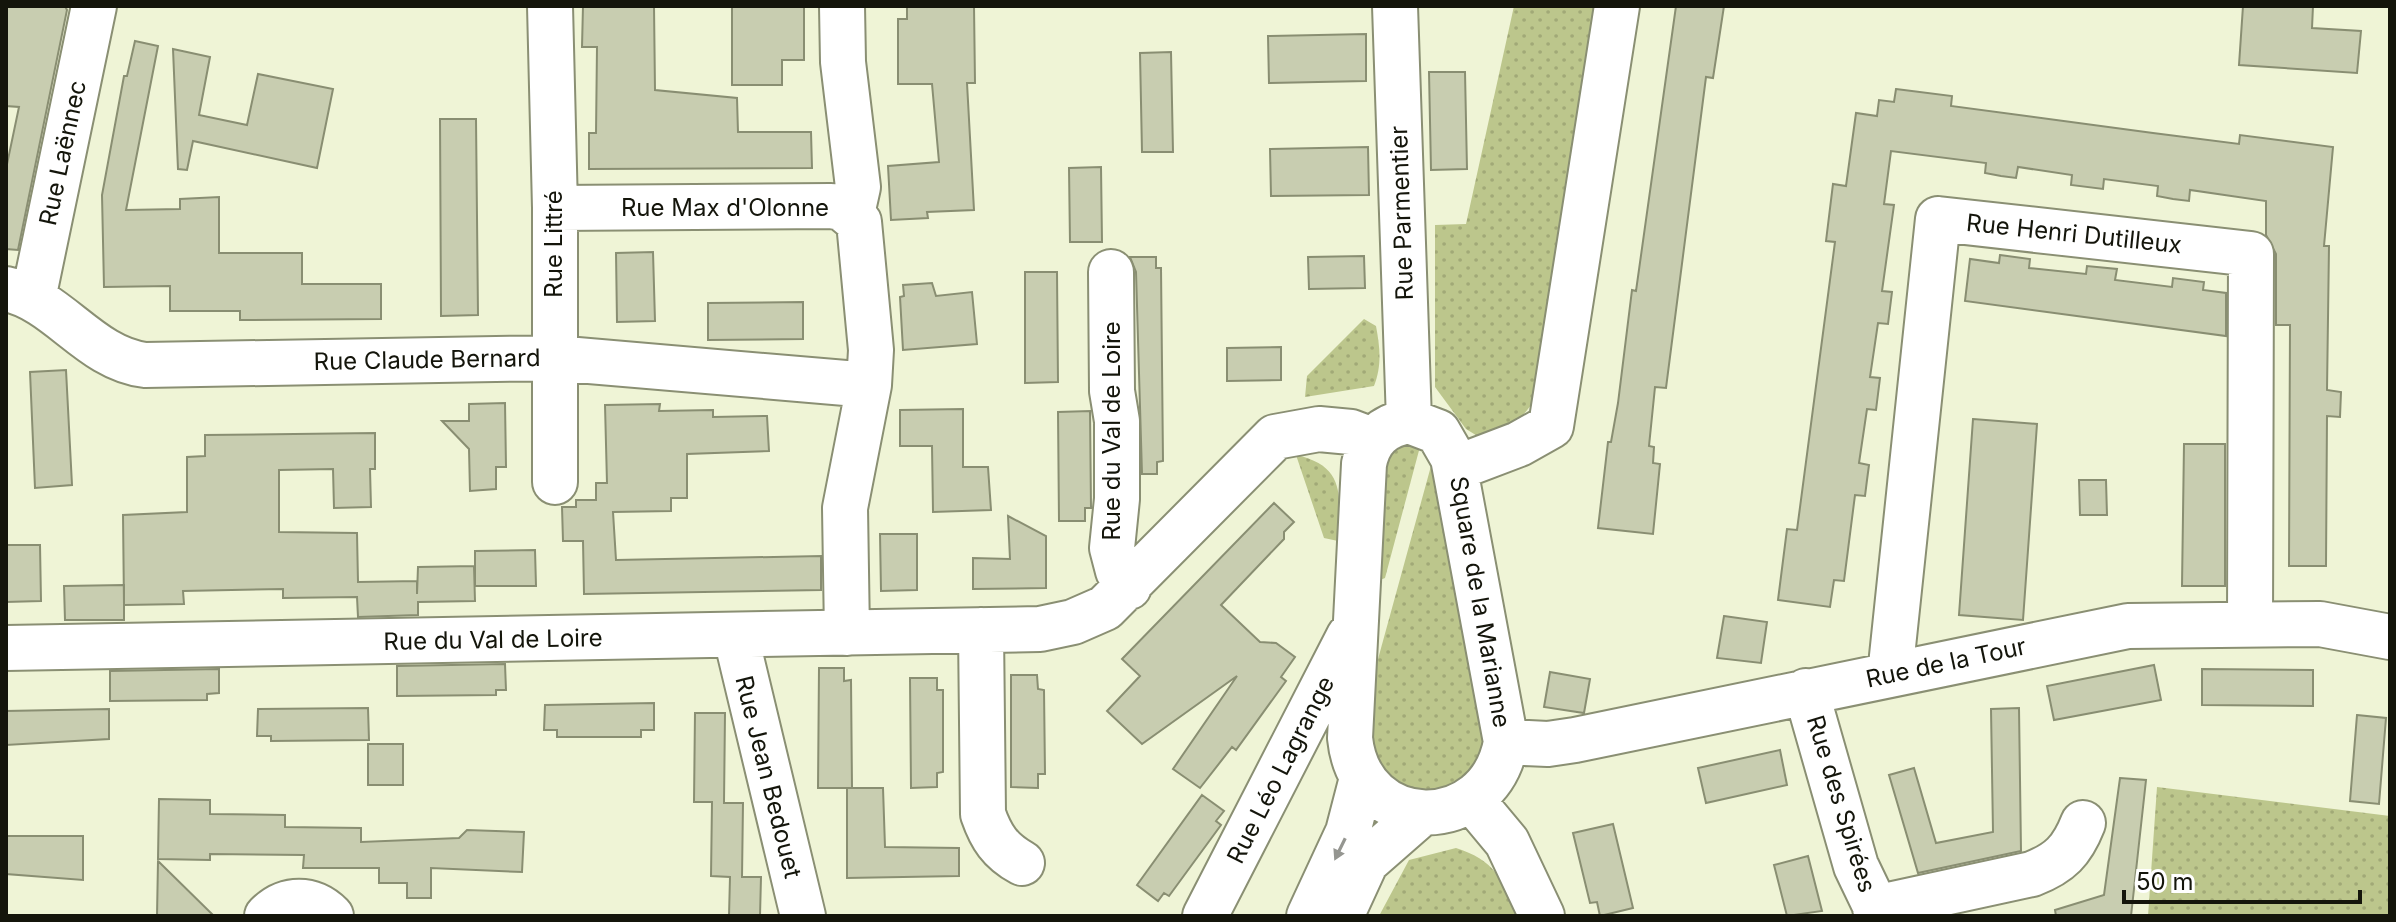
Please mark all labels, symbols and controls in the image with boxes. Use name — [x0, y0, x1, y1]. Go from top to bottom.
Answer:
street label: Rue Laënnec — [33, 78, 92, 228]
street label: Rue Parmentier — [1384, 125, 1419, 301]
street label: Rue Littré — [539, 190, 568, 298]
street label: Rue Max d'Olonne — [621, 193, 829, 222]
street label: Rue Henri Dutilleux — [1965, 208, 2183, 259]
street label: Rue du Val de Loire — [1097, 321, 1126, 541]
street label: Rue Claude Bernard — [313, 343, 541, 376]
street label: Square de la Marianne — [1444, 474, 1517, 730]
street label: Rue du Val de Loire — [383, 623, 603, 656]
street label: Rue de la Tour — [1863, 631, 2029, 694]
street label: Rue Léo Lagrange — [1221, 671, 1340, 868]
street label: Rue Jean Bedouet — [729, 673, 808, 881]
street label: Rue des Spirées — [1801, 712, 1882, 896]
one-way arrow — [1333, 837, 1347, 860]
scale bar — [2124, 854, 2360, 904]
text: 50 m — [2136, 867, 2194, 896]

